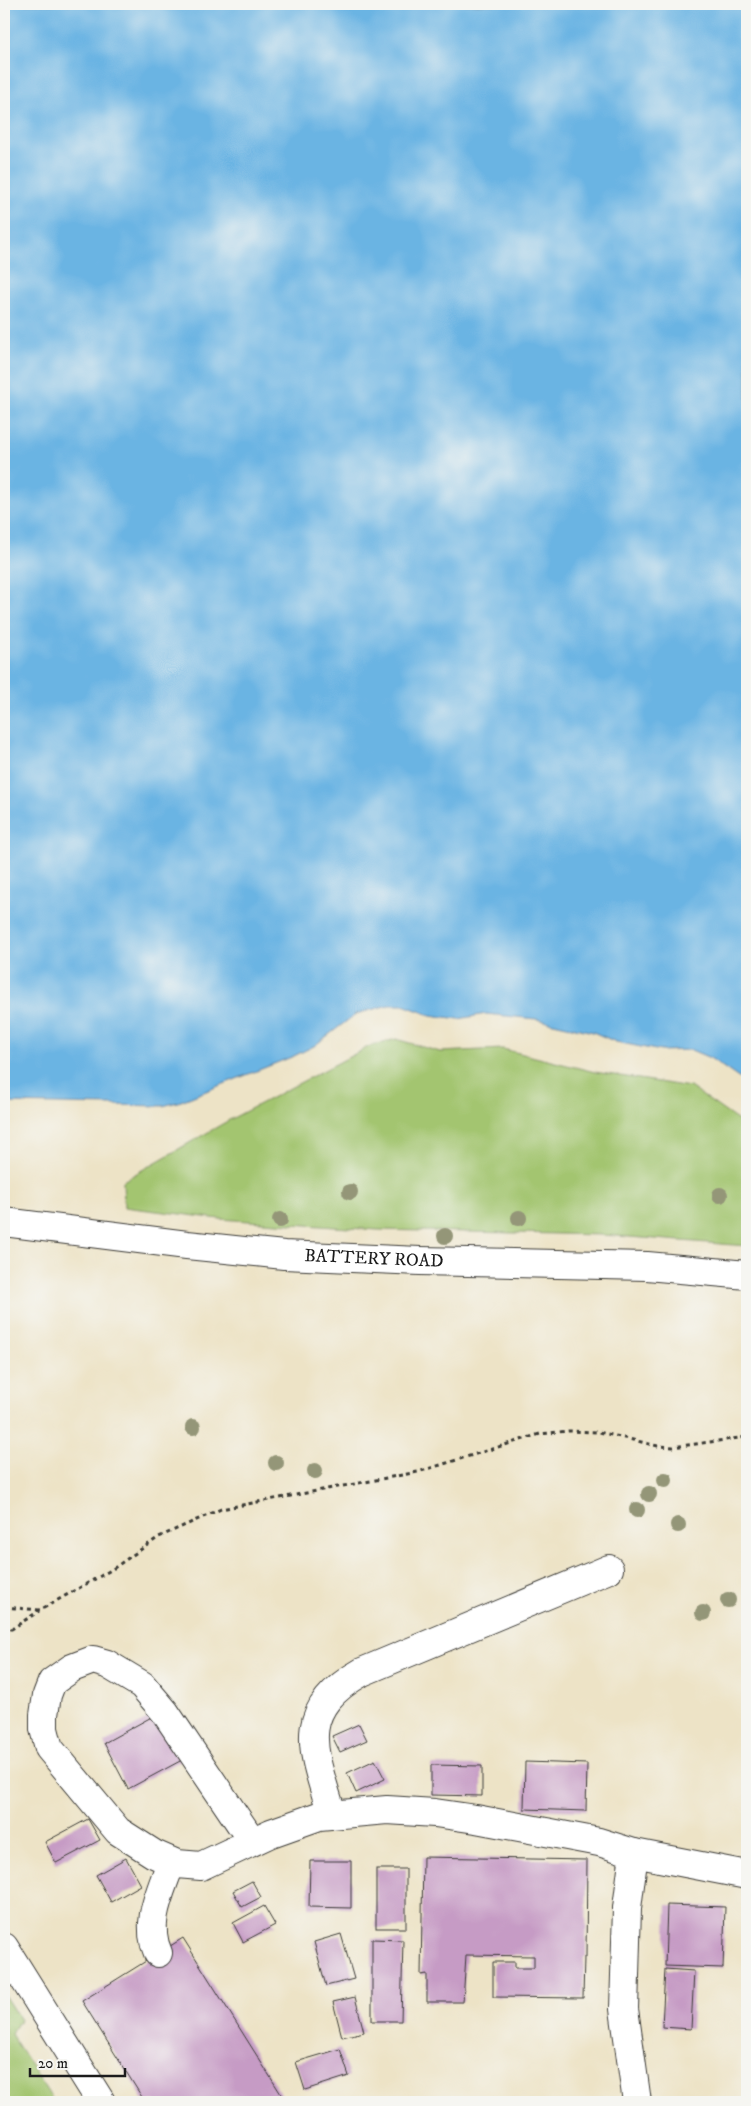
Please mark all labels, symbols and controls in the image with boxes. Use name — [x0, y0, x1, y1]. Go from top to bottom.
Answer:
street label: BATTERY ROAD — [304, 1245, 444, 1273]
scale bar — [30, 2046, 125, 2078]
text: 20 m — [38, 2054, 68, 2073]

